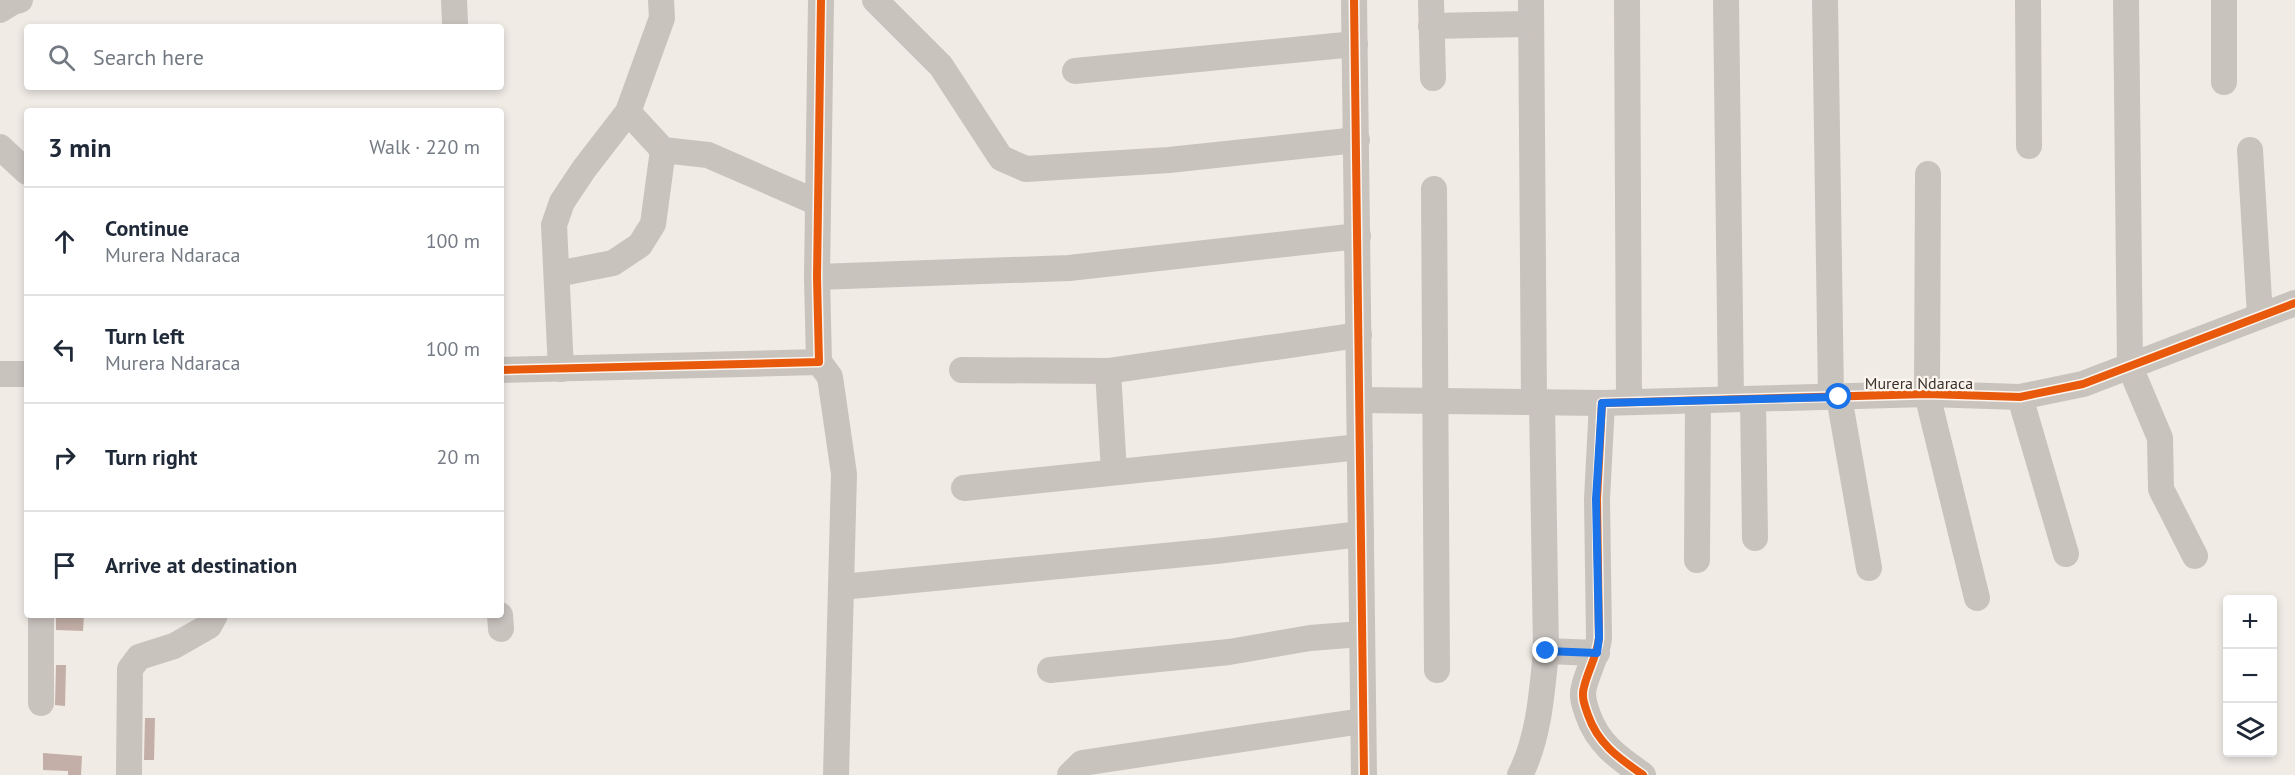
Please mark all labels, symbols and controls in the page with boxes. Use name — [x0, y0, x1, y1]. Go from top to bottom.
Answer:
search box — [24, 24, 504, 90]
icon: search — [45, 41, 78, 74]
text: Search here — [93, 43, 204, 71]
text: 3 min — [48, 131, 111, 164]
text: Walk · 220 m — [369, 134, 480, 160]
text: Continue — [105, 214, 189, 242]
icon: ahead — [48, 225, 81, 258]
text: 100 m — [426, 228, 480, 254]
text: Murera Ndaraca — [105, 242, 240, 268]
text: Turn left — [105, 322, 185, 350]
icon: left — [48, 333, 81, 366]
text: 100 m — [426, 336, 480, 362]
text: Murera Ndaraca — [105, 350, 240, 376]
street label: Murera Ndaraca — [1865, 373, 1973, 393]
route start — [1825, 383, 1851, 409]
icon: right — [48, 441, 81, 474]
text: Turn right — [105, 443, 197, 471]
text: 20 m — [437, 444, 480, 470]
icon: arrive — [48, 549, 81, 582]
text: Arrive at destination — [105, 551, 297, 579]
map controls — [2223, 595, 2277, 757]
button: + — [2223, 595, 2277, 649]
route end — [1532, 637, 1558, 663]
button: − — [2223, 649, 2277, 703]
button: layers — [2223, 703, 2277, 757]

